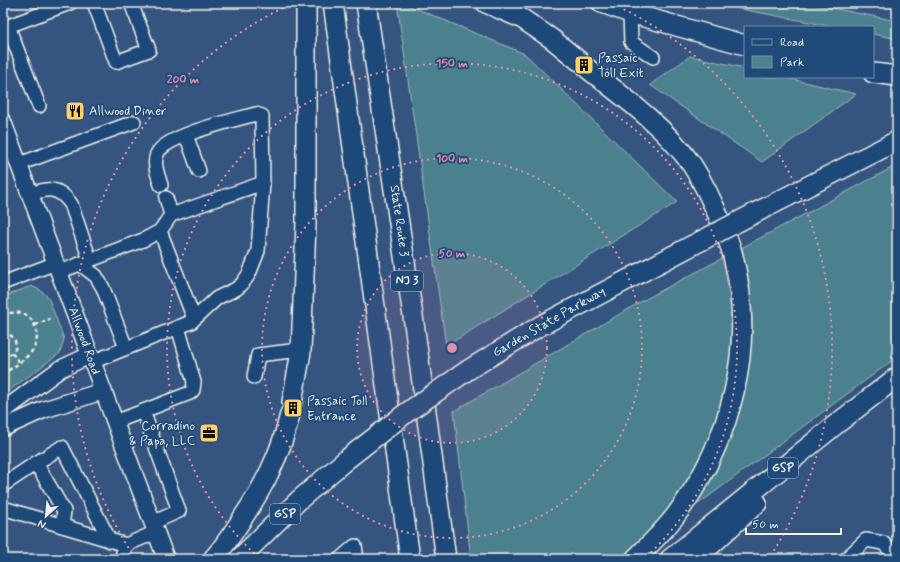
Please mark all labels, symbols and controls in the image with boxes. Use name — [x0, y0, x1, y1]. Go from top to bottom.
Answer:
legend — [744, 26, 874, 78]
text: Road — [780, 35, 804, 51]
place label: Passaic Toll Exit — [598, 50, 644, 82]
building icon: Passaic Toll Exit — [573, 54, 595, 76]
text: Park — [780, 55, 804, 71]
text: 150 m — [436, 56, 468, 72]
text: 200 m — [167, 72, 200, 88]
restaurant icon: Allwood Diner — [64, 100, 86, 122]
place label: Allwood Diner — [89, 103, 167, 120]
text: 100 m — [436, 151, 469, 167]
street label: State Route 3 — [386, 184, 412, 258]
text: 50 m — [439, 246, 466, 262]
road number: NJ 3 — [391, 271, 423, 291]
street label: Garden State Parkway — [490, 283, 608, 361]
street label: Allwood Road — [64, 305, 104, 377]
centre of rings — [445, 341, 459, 355]
place label: Passaic Toll Entrance — [307, 393, 368, 425]
building icon: Passaic Toll Entrance — [282, 397, 304, 419]
place label: Corradino & Papa, LLC — [129, 418, 196, 450]
office icon: Corradino & Papa, LLC — [198, 422, 220, 444]
road number: GSP — [768, 458, 798, 478]
north arrow — [26, 496, 66, 536]
road number: GSP — [270, 504, 300, 524]
scale bar — [746, 510, 841, 536]
text: N — [35, 516, 48, 532]
text: 50 m — [752, 517, 779, 533]

